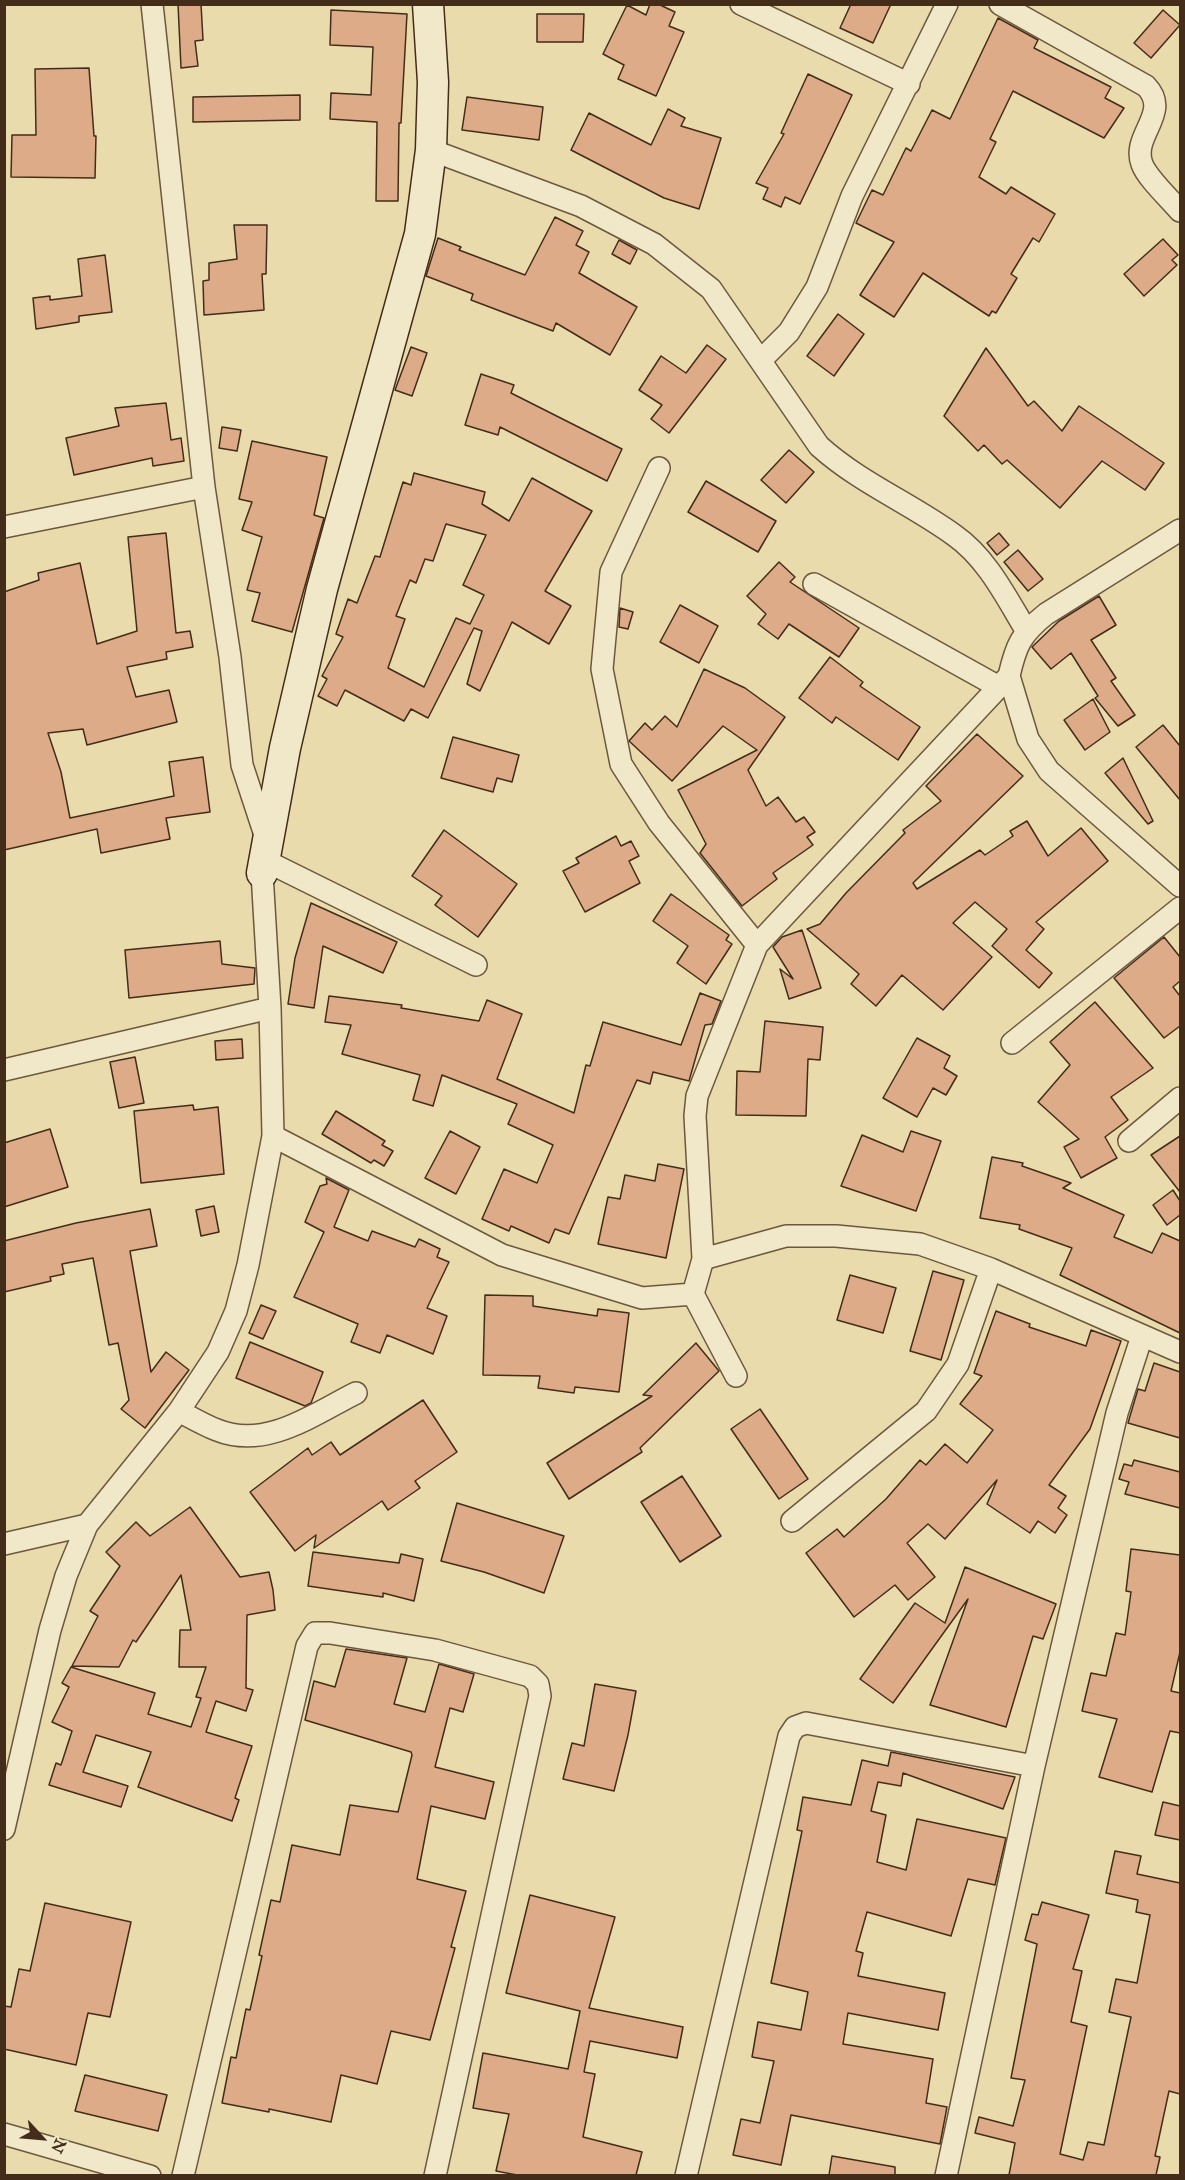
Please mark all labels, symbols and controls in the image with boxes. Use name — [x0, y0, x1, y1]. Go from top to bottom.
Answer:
north arrow — [12, 2108, 72, 2168]
text: N — [47, 2136, 70, 2156]

